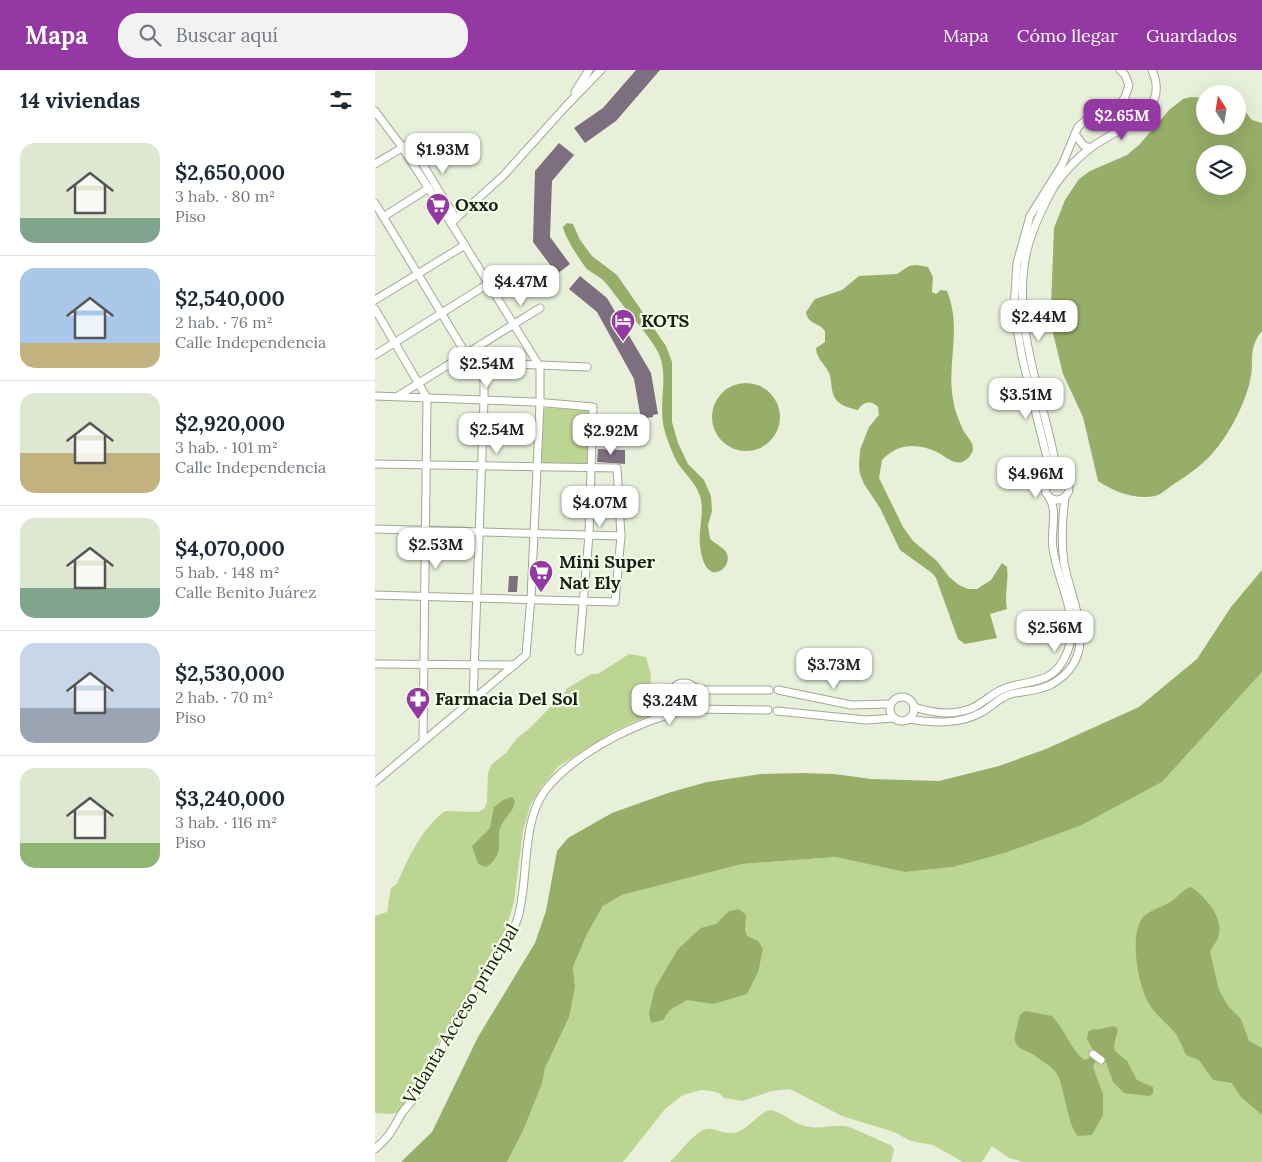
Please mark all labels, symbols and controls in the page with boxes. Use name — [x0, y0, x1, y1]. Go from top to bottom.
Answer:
search box — [118, 13, 468, 58]
text: Mapa — [25, 20, 88, 51]
icon: search — [136, 21, 164, 49]
text: Buscar aquí — [176, 23, 278, 47]
text: Mapa — [943, 24, 989, 47]
text: Cómo llegar — [1017, 24, 1118, 47]
text: Guardados — [1146, 24, 1237, 47]
north arrow — [1196, 85, 1246, 135]
map controls — [1196, 85, 1246, 195]
icon: filters — [327, 86, 355, 114]
text: 14 viviendas — [20, 87, 140, 114]
pin: $2.65M — [1081, 98, 1163, 141]
text: $2.65M — [1094, 105, 1150, 125]
pin: $1.93M — [402, 132, 484, 175]
text: $1.93M — [416, 139, 470, 159]
button: layers — [1196, 145, 1246, 195]
text: $2,650,000 — [175, 159, 285, 186]
icon: home — [60, 163, 120, 223]
text: 3 hab. · 80 m² — [175, 186, 275, 206]
supermarket icon: Oxxo — [425, 192, 451, 226]
place label: Oxxo — [455, 193, 498, 216]
text: Piso — [175, 206, 206, 226]
pin: $4.47M — [480, 264, 562, 307]
text: $4.47M — [494, 271, 548, 291]
text: $2,540,000 — [175, 285, 285, 312]
icon: home — [60, 288, 120, 348]
pin: $2.44M — [998, 300, 1080, 342]
text: $2.44M — [1012, 306, 1066, 326]
hotel icon: KOTS — [610, 308, 636, 342]
place label: KOTS — [641, 309, 690, 332]
text: 2 hab. · 76 m² — [175, 312, 273, 332]
text: Calle Independencia — [175, 332, 326, 352]
pin: $2.54M — [446, 346, 528, 389]
text: $2.54M — [460, 353, 514, 373]
pin: $3.51M — [985, 378, 1067, 420]
text: $3.51M — [1000, 384, 1052, 404]
text: $2,920,000 — [175, 410, 285, 437]
pin: $2.54M — [456, 412, 538, 455]
icon: home — [60, 413, 120, 473]
pin: $2.92M — [570, 414, 652, 456]
text: $2.54M — [470, 419, 524, 439]
text: $2.92M — [584, 420, 638, 440]
text: 3 hab. · 101 m² — [175, 437, 278, 457]
pin: $4.96M — [995, 456, 1077, 499]
text: Calle Independencia — [175, 457, 326, 477]
text: $4.96M — [1008, 463, 1064, 483]
pin: $4.07M — [559, 486, 641, 528]
text: $4.07M — [573, 492, 627, 512]
pin: $2.53M — [395, 528, 477, 570]
text: $2.53M — [409, 534, 463, 554]
text: $4,070,000 — [175, 535, 285, 562]
icon: home — [60, 538, 120, 598]
place label: Mini Super Nat Ely — [559, 550, 656, 594]
supermarket icon: Mini Super Nat Ely — [528, 559, 554, 593]
text: 5 hab. · 148 m² — [175, 562, 280, 582]
text: Calle Benito Juárez — [175, 582, 316, 602]
pin: $2.56M — [1014, 610, 1096, 653]
text: $2.56M — [1027, 617, 1083, 637]
pin: $3.73M — [793, 648, 875, 690]
text: $3.73M — [807, 654, 861, 674]
text: $2,530,000 — [175, 660, 285, 687]
icon: home — [60, 663, 120, 723]
pin: $3.24M — [629, 684, 711, 726]
pharmacy icon: Farmacia Del Sol — [405, 686, 431, 720]
text: 2 hab. · 70 m² — [175, 687, 273, 707]
place label: Farmacia Del Sol — [435, 687, 579, 710]
text: $3.24M — [643, 690, 697, 710]
text: Piso — [175, 707, 206, 727]
text: $3,240,000 — [175, 785, 285, 812]
icon: home — [60, 788, 120, 848]
text: 3 hab. · 116 m² — [175, 812, 277, 832]
text: Piso — [175, 832, 206, 852]
street label: Vidanta Acceso principal — [397, 919, 524, 1109]

